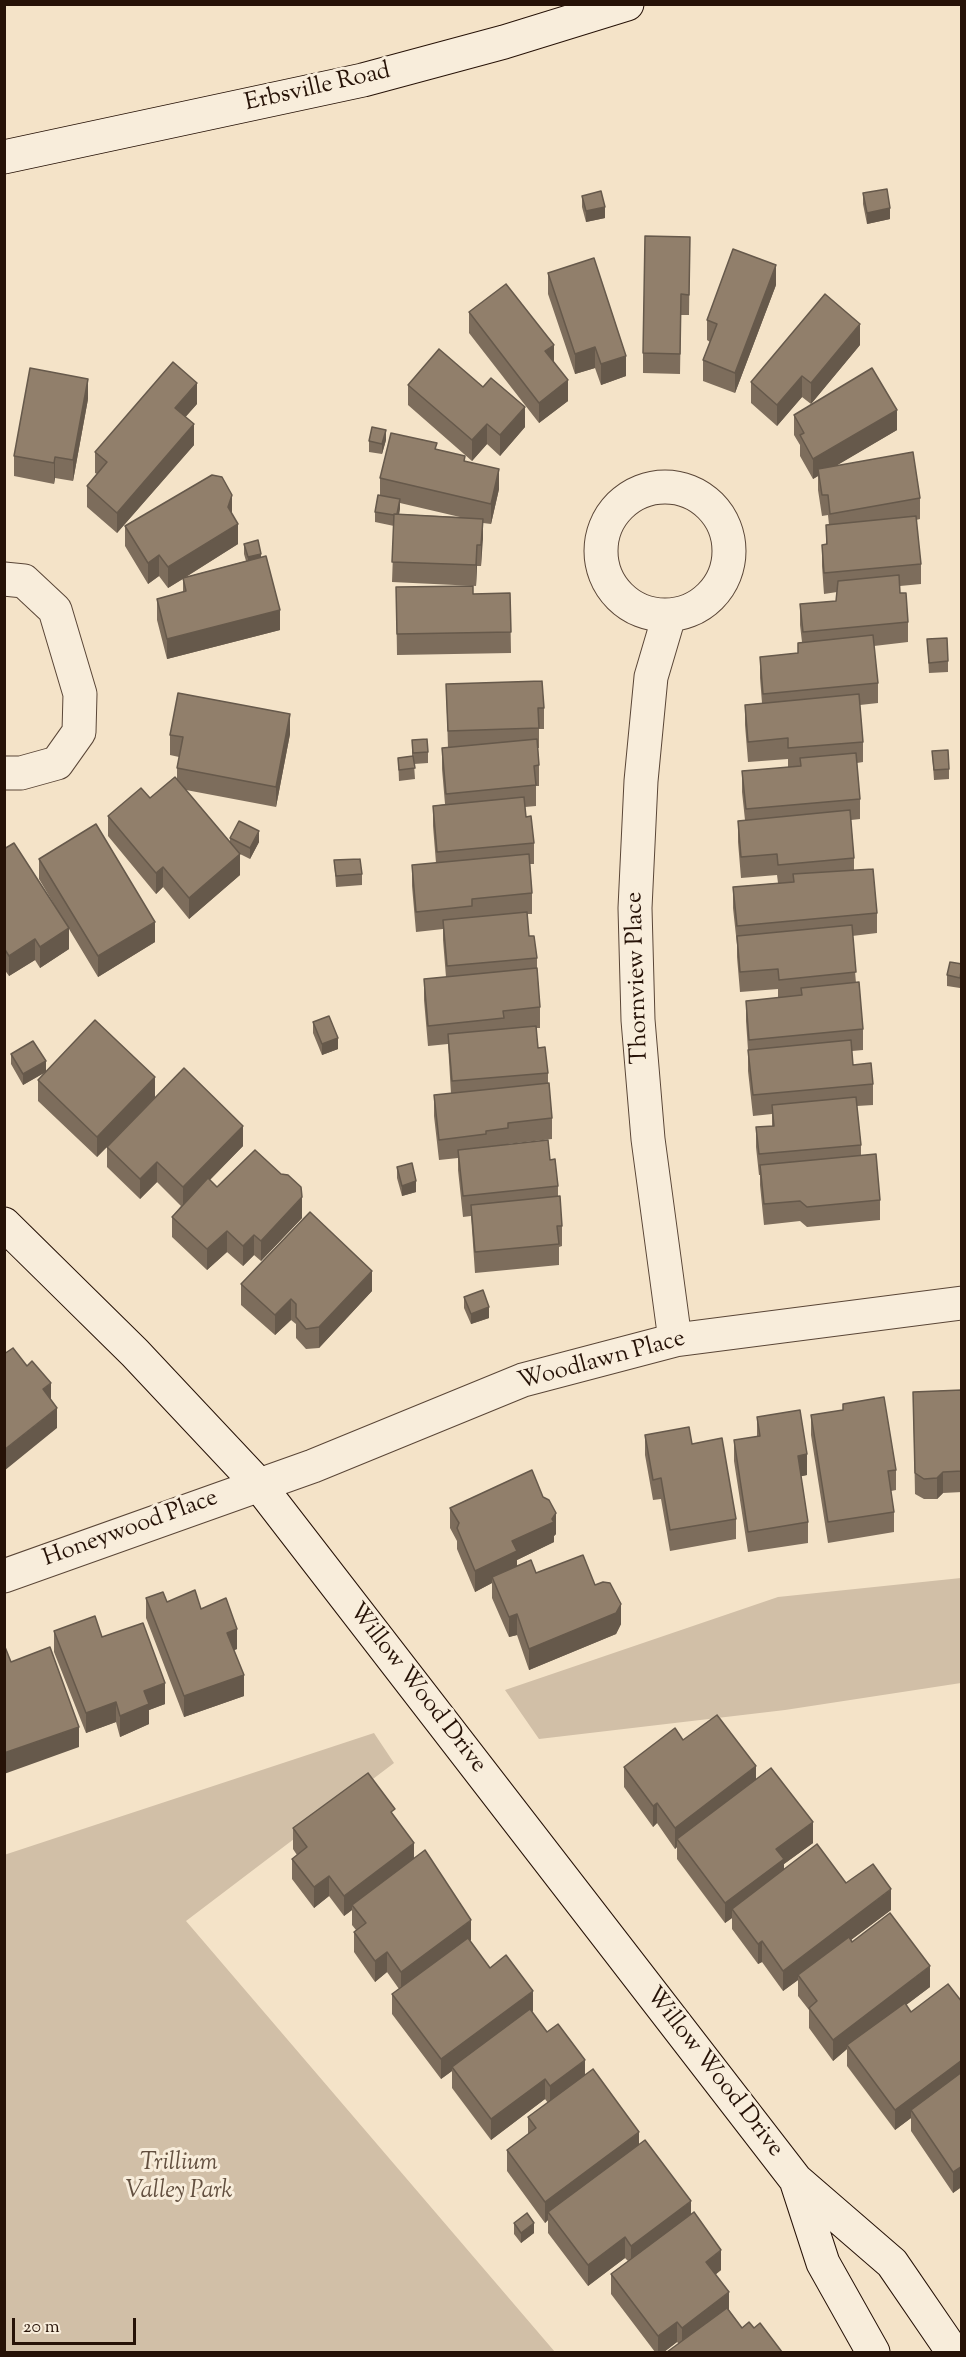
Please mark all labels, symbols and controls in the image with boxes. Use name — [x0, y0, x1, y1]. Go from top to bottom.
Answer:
street label: Erbsville Road — [242, 58, 394, 120]
street label: Thornview Place — [622, 891, 656, 1065]
street label: Woodlawn Place — [515, 1326, 689, 1398]
street label: Honeywood Place — [40, 1485, 222, 1575]
street label: Willow Wood Drive — [341, 1598, 491, 1780]
street label: Willow Wood Drive — [638, 1982, 788, 2164]
park label: Trillium Valley Park — [126, 2151, 232, 2207]
scale bar — [15, 2306, 140, 2344]
text: 20 m — [23, 2315, 60, 2341]

